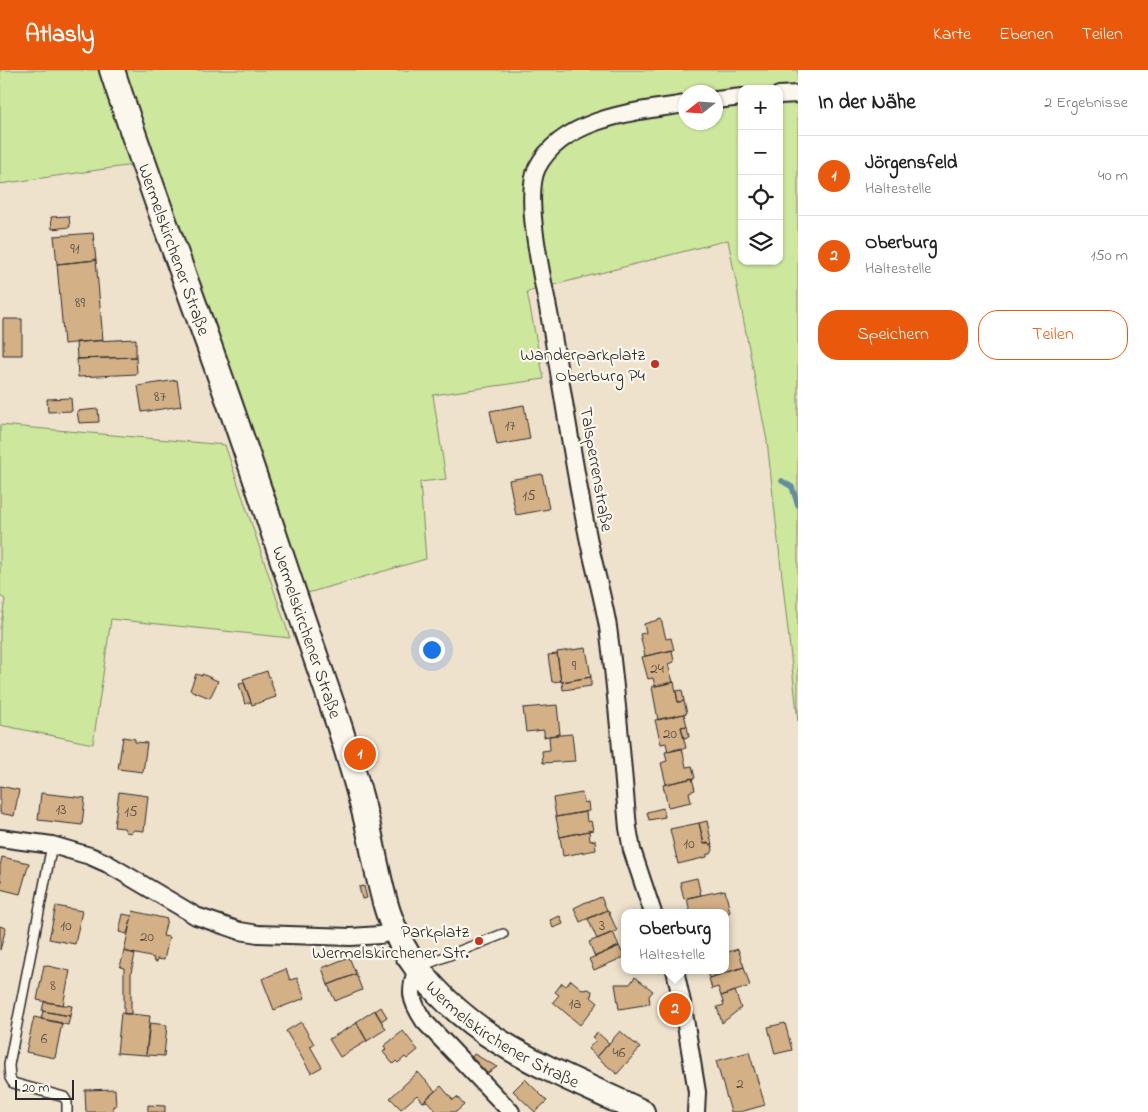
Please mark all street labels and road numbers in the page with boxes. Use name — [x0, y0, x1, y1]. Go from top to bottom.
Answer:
street label: Wermelskirchener Straße — [130, 161, 216, 340]
street label: Talsperrenstraße — [571, 405, 619, 535]
street label: Wermelskirchener Straße — [264, 543, 347, 723]
street label: Wermelskirchener Straße — [418, 976, 584, 1097]

